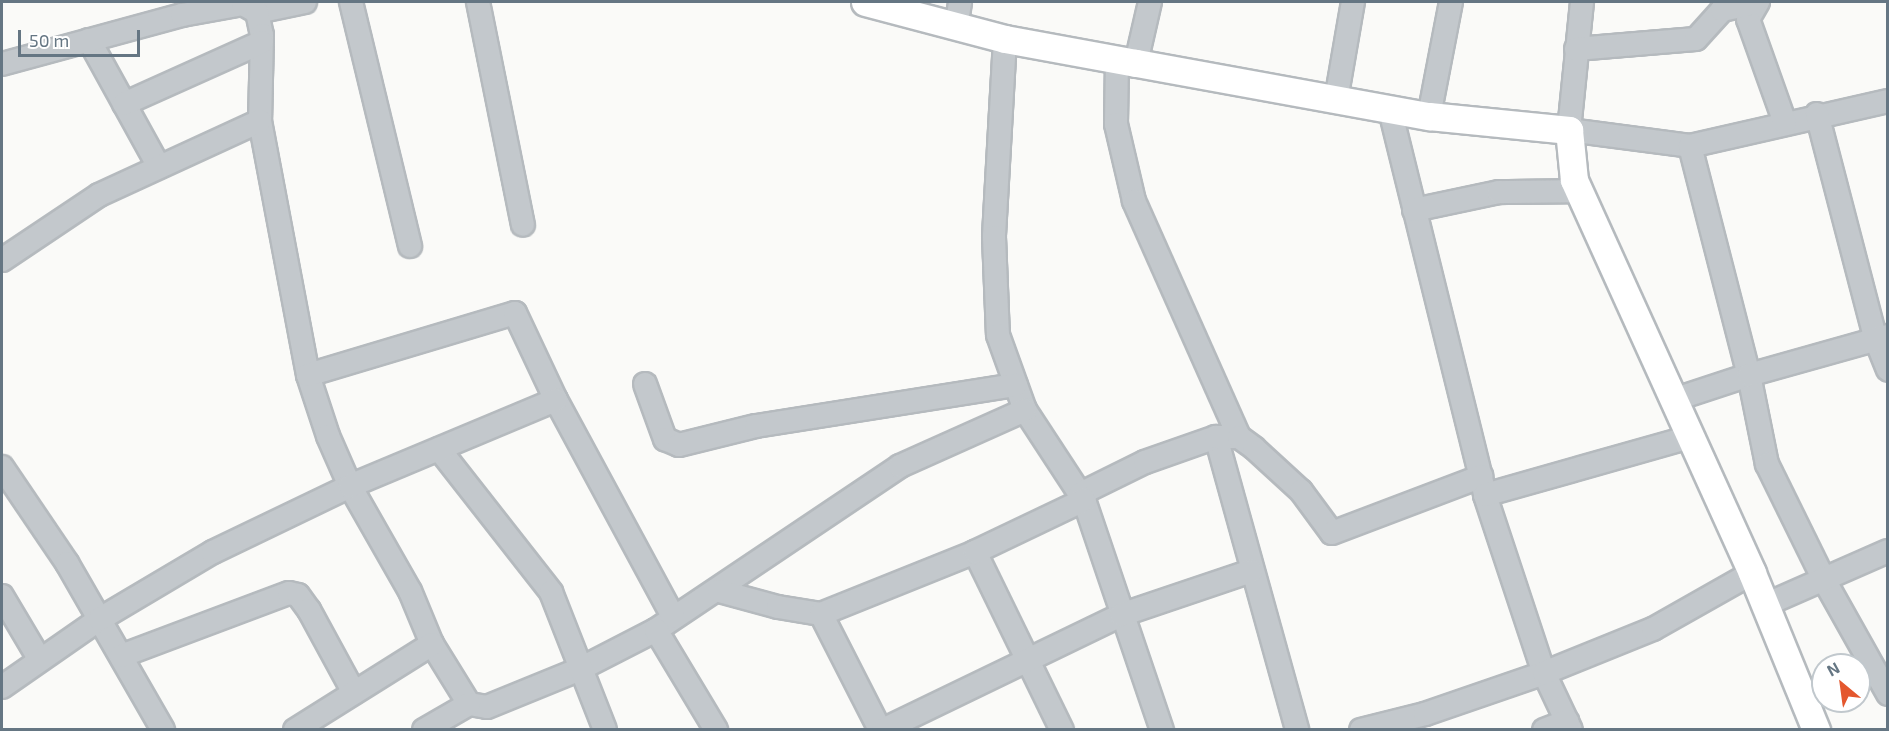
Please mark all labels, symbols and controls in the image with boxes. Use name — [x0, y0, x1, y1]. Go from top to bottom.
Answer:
scale bar — [21, 18, 142, 56]
text: 50 m — [29, 29, 69, 51]
north arrow — [1811, 653, 1871, 713]
text: N — [1823, 657, 1843, 680]

